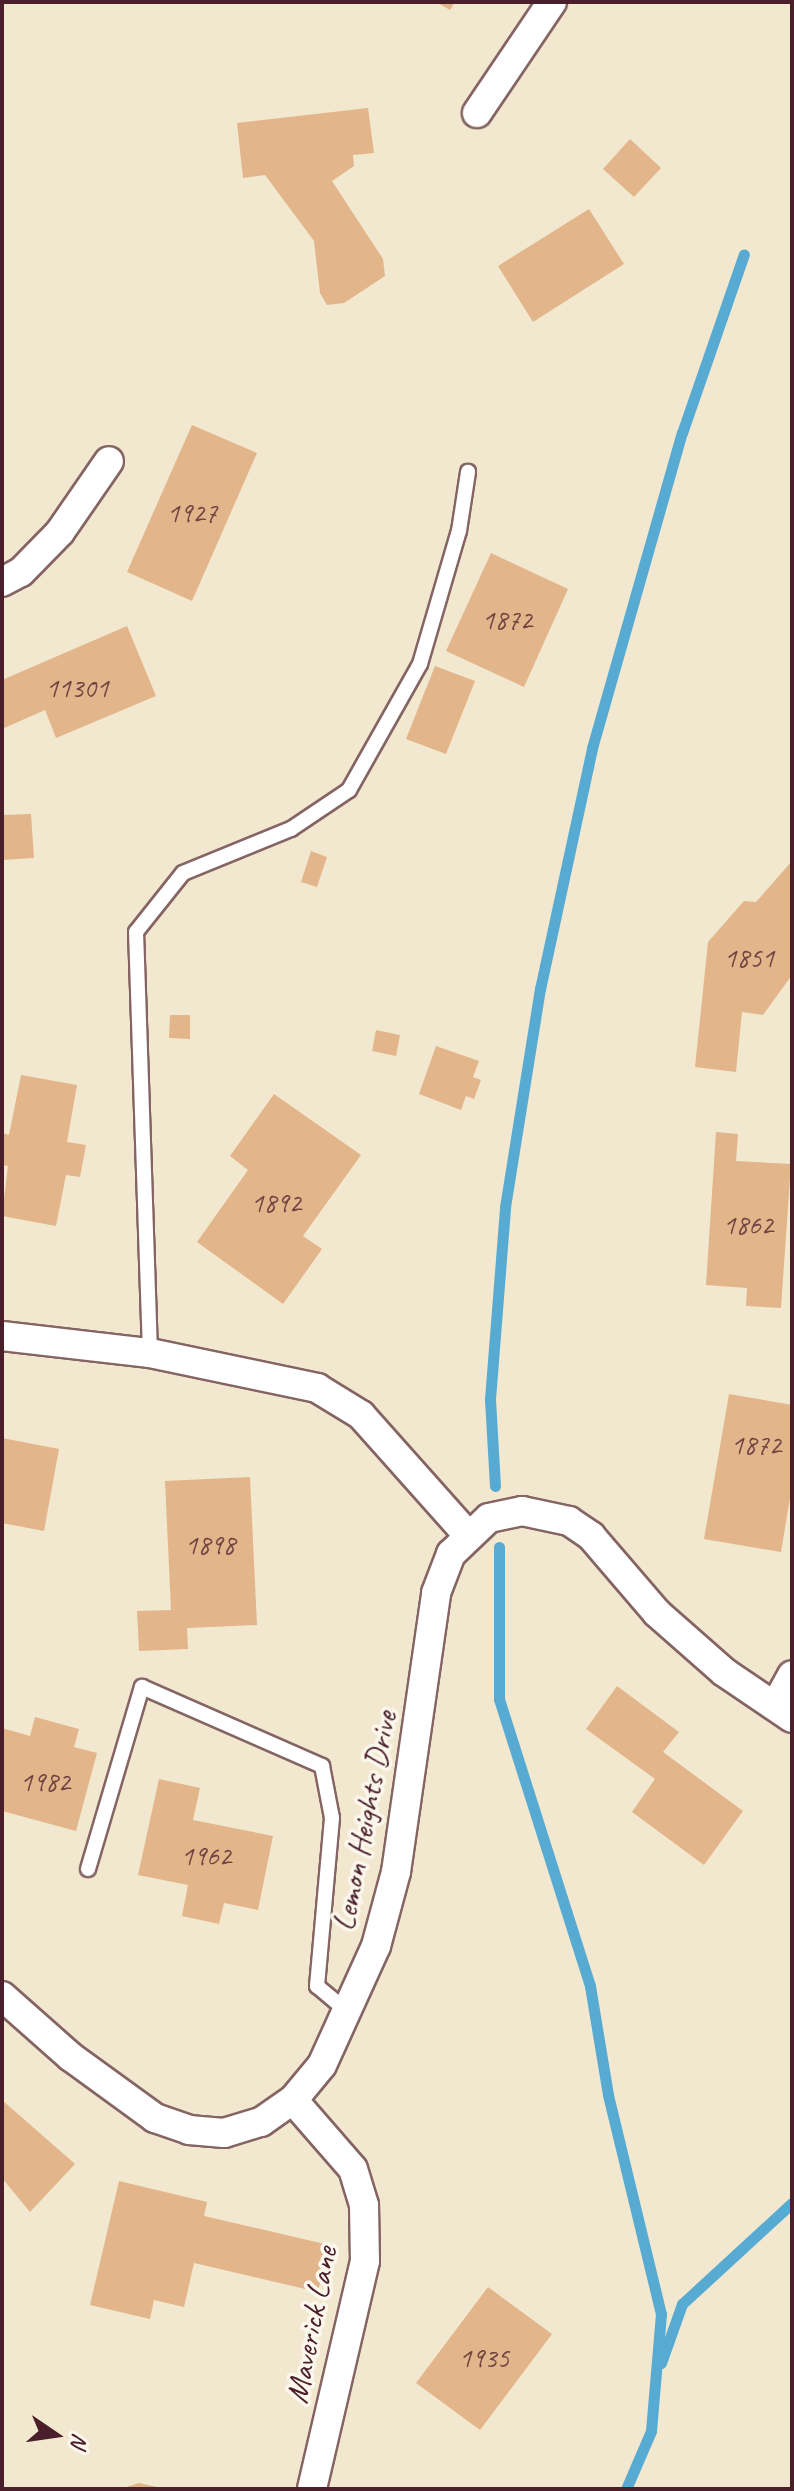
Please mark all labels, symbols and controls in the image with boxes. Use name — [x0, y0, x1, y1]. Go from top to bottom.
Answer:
house number: 1927 — [167, 496, 217, 530]
house number: 1872 — [482, 603, 532, 637]
house number: 11301 — [46, 671, 108, 705]
house number: 1851 — [724, 941, 774, 975]
house number: 1892 — [251, 1186, 301, 1220]
house number: 1862 — [723, 1208, 773, 1242]
house number: 1872 — [731, 1428, 781, 1462]
house number: 1898 — [185, 1528, 235, 1562]
street label: Lemon Heights Drive — [325, 1708, 405, 1934]
house number: 1982 — [20, 1765, 70, 1799]
house number: 1962 — [181, 1839, 231, 1873]
street label: Maverick Lane — [278, 2243, 346, 2407]
house number: 1935 — [459, 2341, 509, 2375]
north arrow — [16, 2395, 96, 2475]
text: N — [64, 2431, 95, 2450]

